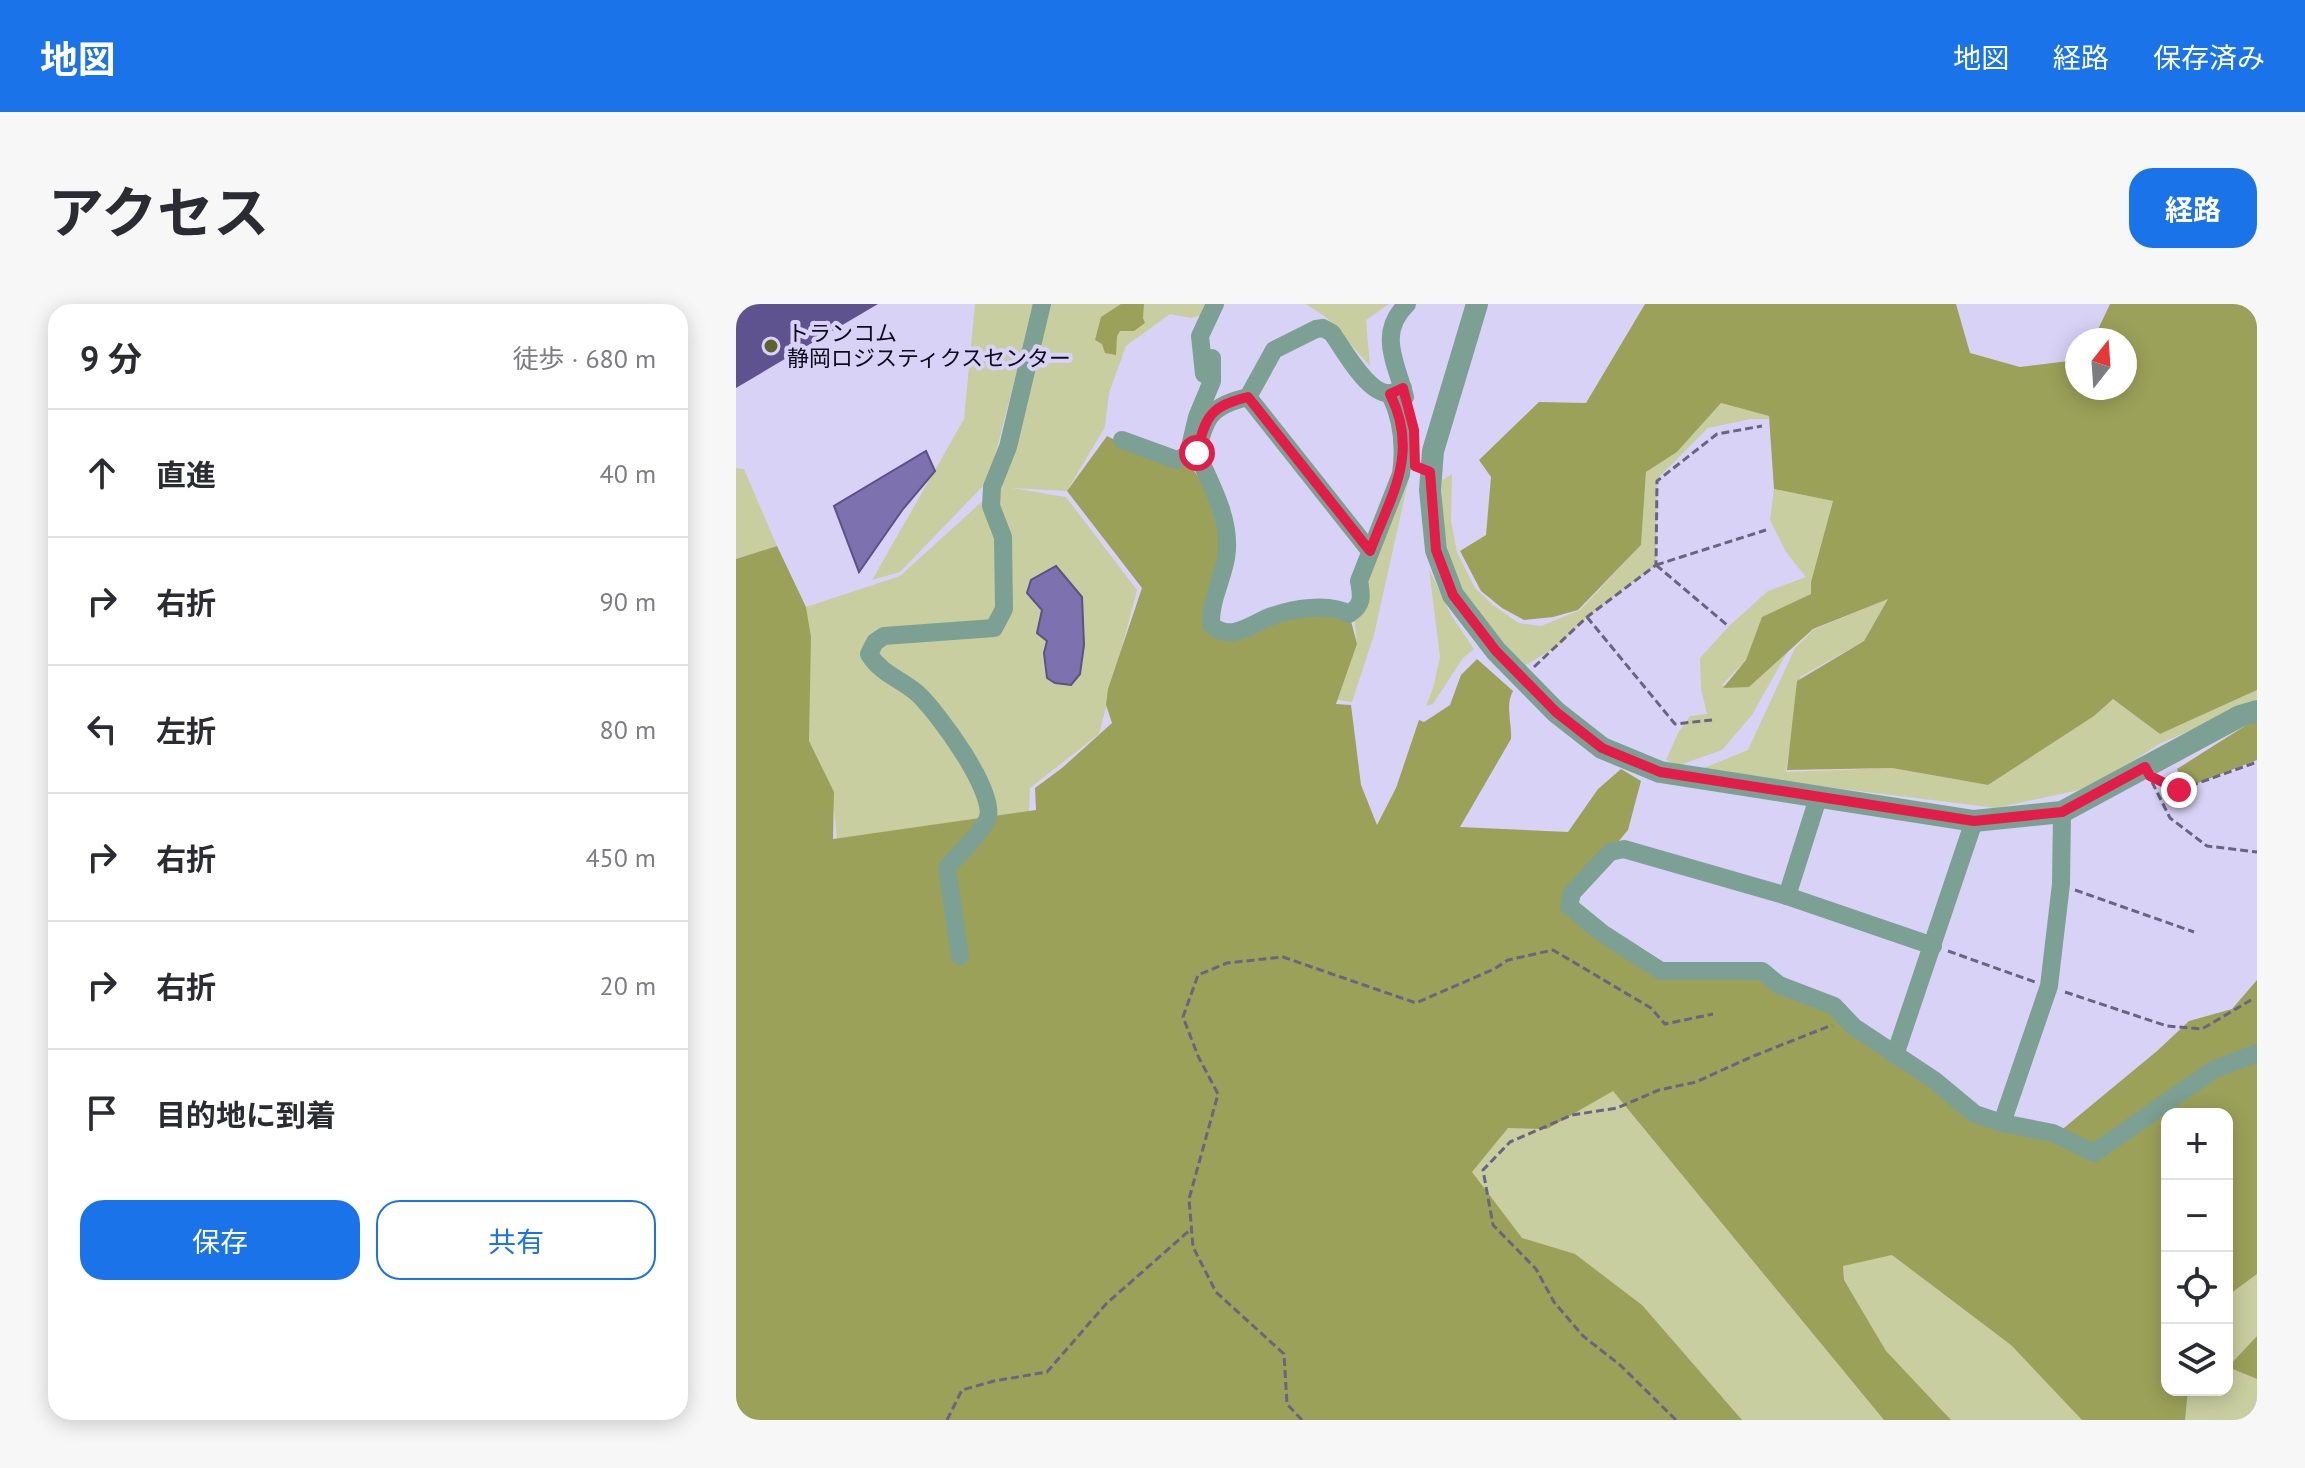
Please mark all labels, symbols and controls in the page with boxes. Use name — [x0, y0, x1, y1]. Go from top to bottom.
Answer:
text: 地図 — [40, 34, 116, 83]
text: 地図 — [1953, 39, 2009, 76]
text: 経路 — [2053, 39, 2109, 76]
text: 保存済み — [2153, 39, 2265, 76]
button: 経路 — [2129, 168, 2257, 248]
text: アクセス — [48, 176, 269, 248]
place label: トランコム 静岡ロジスティクスセンター — [787, 319, 1071, 372]
north arrow — [2065, 328, 2137, 400]
text: 9 分 — [80, 336, 142, 380]
marker: トランコム 静岡ロジスティクスセンター — [762, 337, 780, 355]
text: 徒歩 · 680 m — [513, 342, 656, 375]
route start — [1179, 435, 1215, 471]
icon: ahead — [80, 451, 124, 495]
text: 直進 — [156, 455, 216, 494]
text: 40 m — [600, 457, 656, 490]
icon: right — [80, 579, 124, 623]
text: 右折 — [156, 583, 216, 622]
text: 90 m — [600, 585, 656, 618]
icon: left — [80, 707, 124, 751]
text: 左折 — [156, 711, 216, 750]
text: 80 m — [600, 713, 656, 746]
route end — [2161, 772, 2197, 808]
icon: right — [80, 835, 124, 879]
text: 右折 — [156, 839, 216, 878]
text: 450 m — [585, 841, 656, 874]
icon: right — [80, 963, 124, 1007]
text: 右折 — [156, 967, 216, 1006]
text: 20 m — [600, 969, 656, 1002]
icon: arrive — [80, 1091, 124, 1135]
text: 目的地に到着 — [156, 1095, 336, 1134]
map controls — [2161, 1108, 2233, 1396]
button: + — [2161, 1108, 2233, 1180]
button: − — [2161, 1180, 2233, 1252]
button: 保存 — [80, 1200, 360, 1280]
button: 共有 — [376, 1200, 656, 1280]
button: locate — [2161, 1252, 2233, 1324]
button: layers — [2161, 1324, 2233, 1396]

